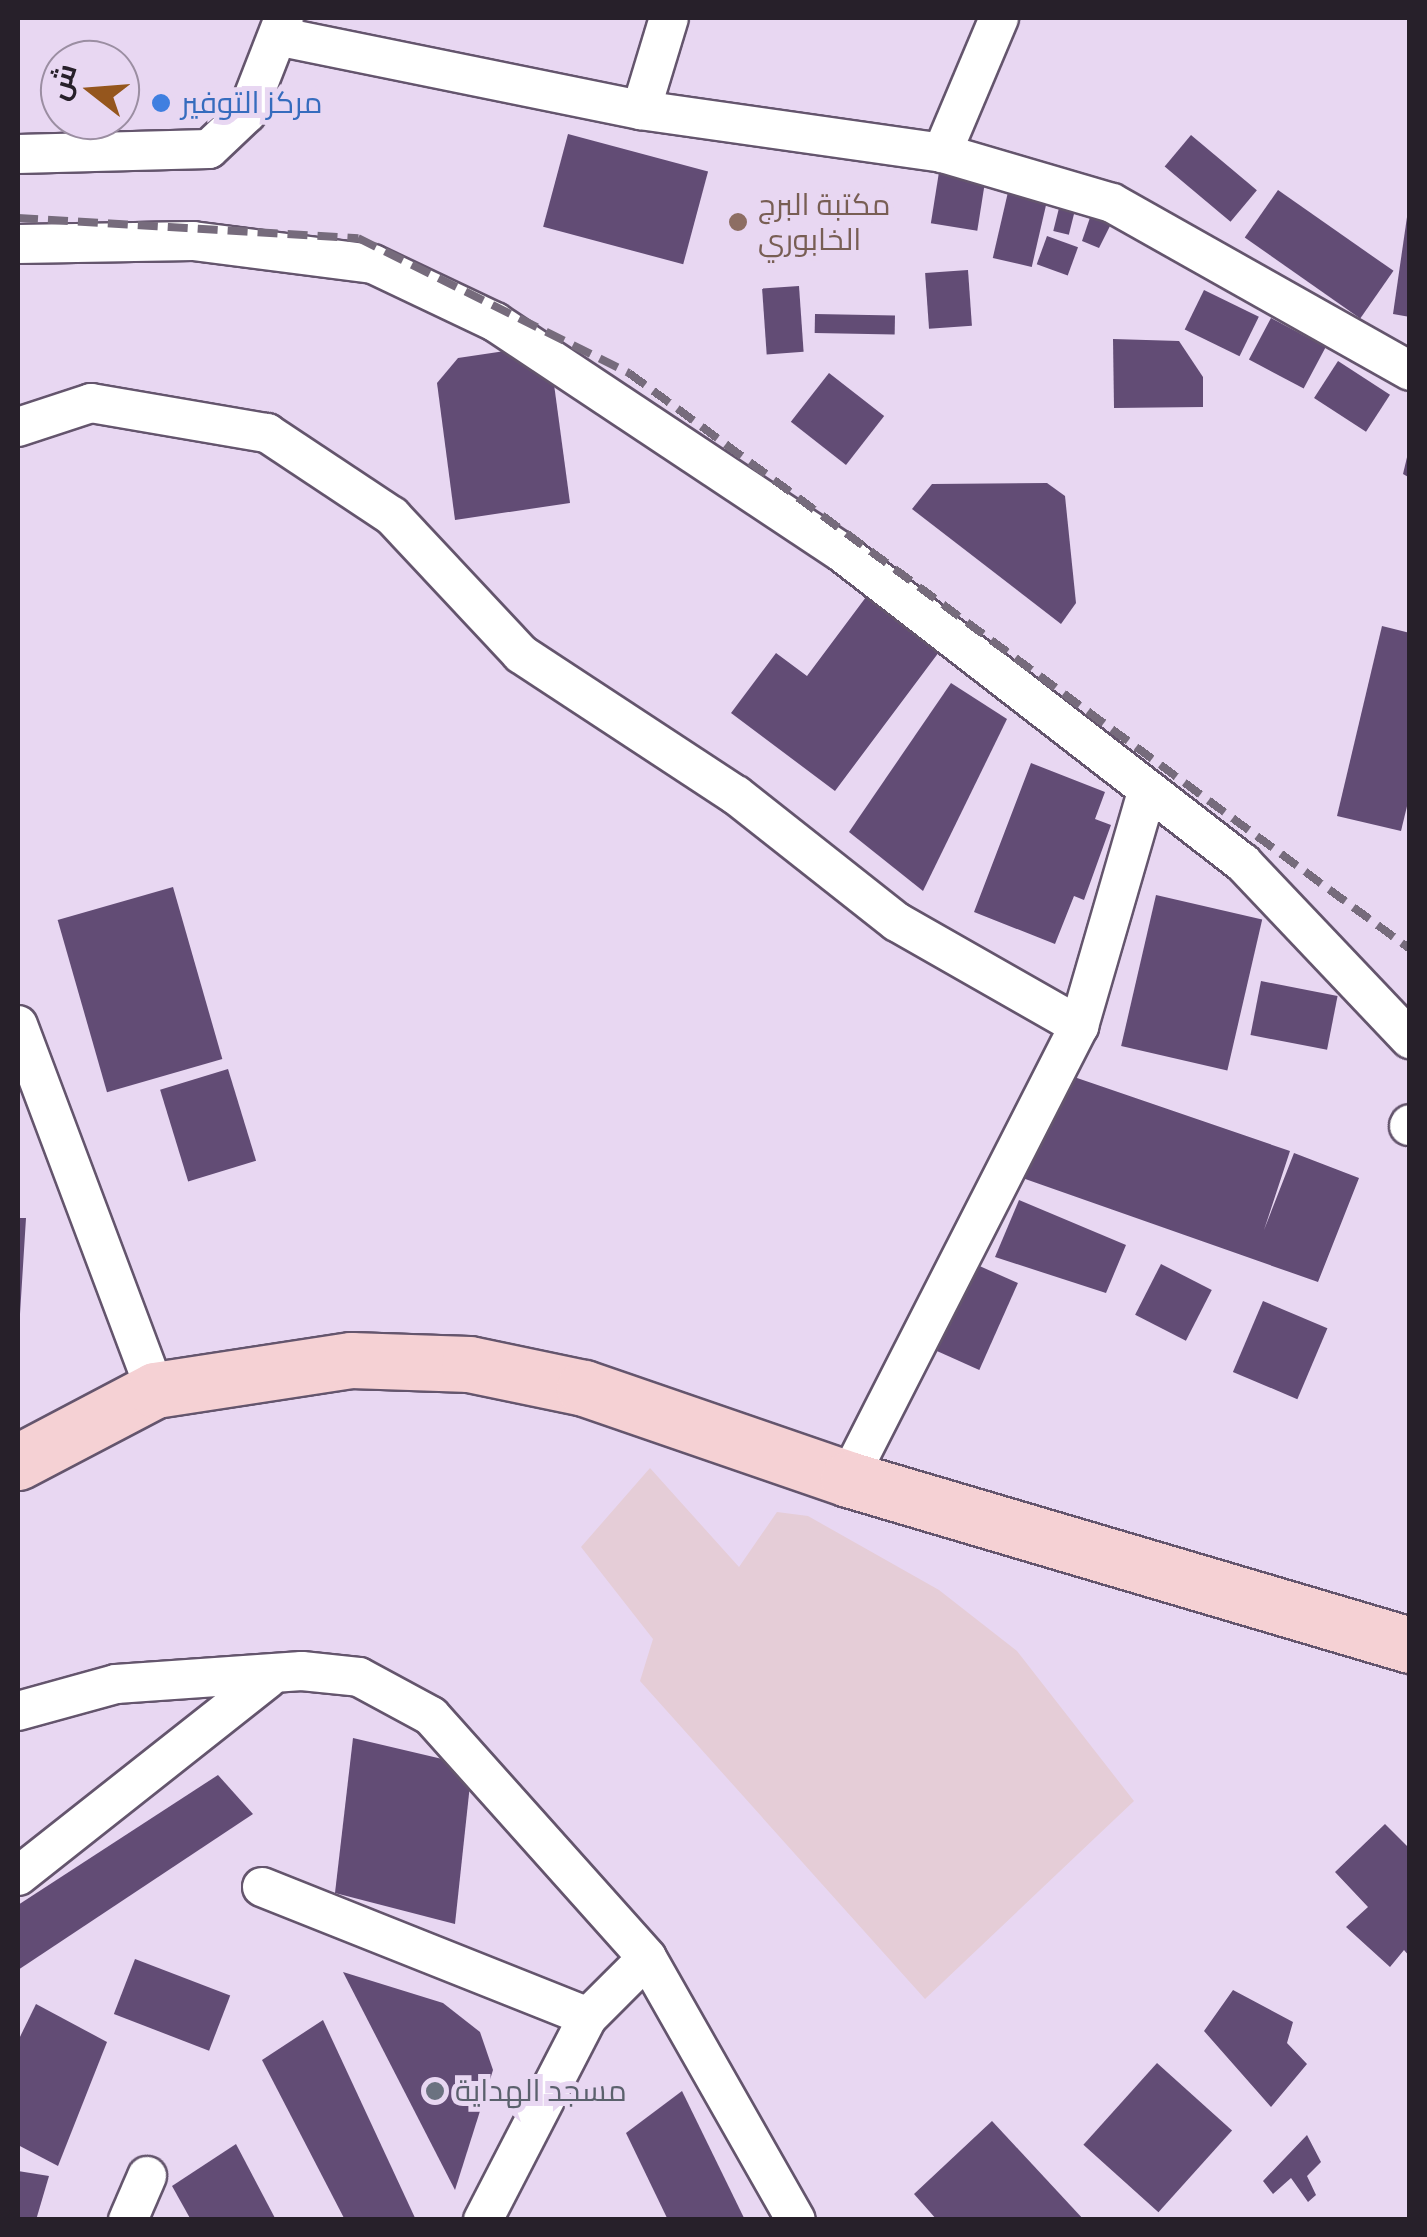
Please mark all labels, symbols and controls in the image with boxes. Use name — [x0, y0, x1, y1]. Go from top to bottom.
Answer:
north arrow — [40, 40, 140, 140]
text: ش — [42, 60, 84, 104]
place label: مركز التوفير — [181, 85, 322, 121]
marker: مركز التوفير — [150, 92, 172, 114]
place label: مكتبة البرج الخابوري — [758, 187, 890, 258]
marker: مكتبة البرج الخابوري — [727, 211, 749, 233]
place label: مسجد الهداية — [455, 2073, 627, 2109]
marker: مسجد الهداية — [424, 2080, 446, 2102]

